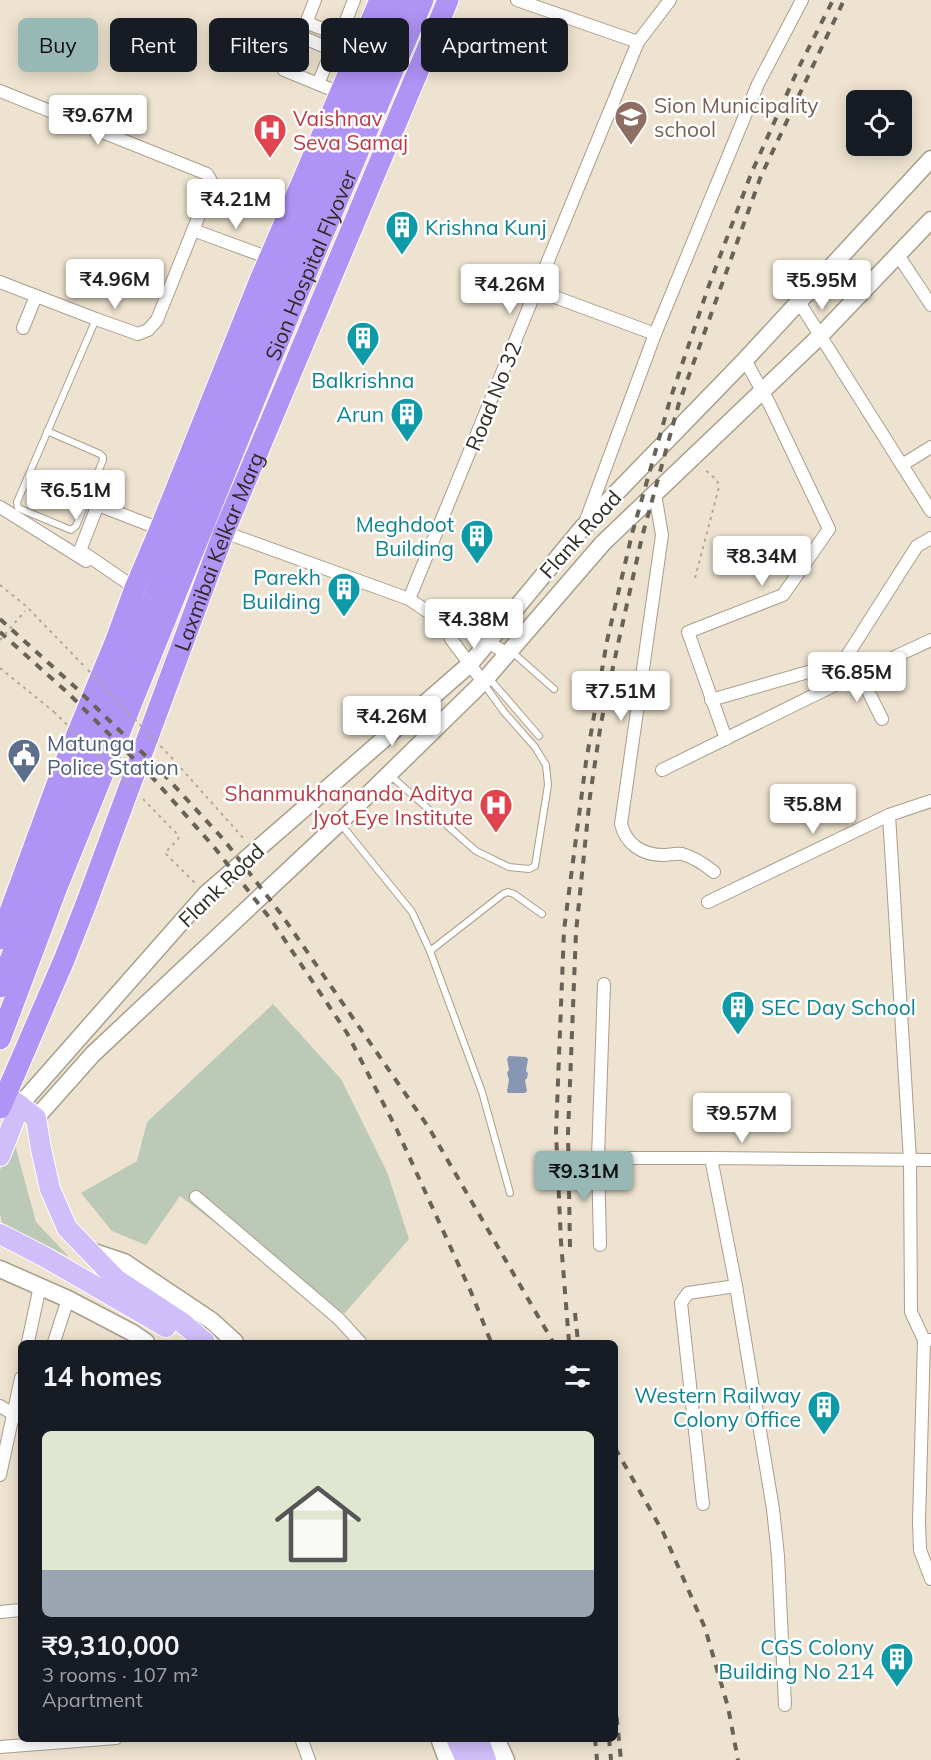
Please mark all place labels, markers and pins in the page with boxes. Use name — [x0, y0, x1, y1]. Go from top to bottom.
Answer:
place label: Sion Municipality school — [654, 92, 819, 142]
pin: ₹9.67M — [49, 95, 147, 146]
school or university icon: Sion Municipality school — [613, 99, 649, 146]
place label: Vaishnav Seva Samaj — [293, 105, 408, 155]
hospital icon: Vaishnav Seva Samaj — [252, 112, 288, 159]
pin: ₹4.21M — [187, 179, 285, 230]
building icon: Krishna Kunj — [384, 209, 420, 256]
place label: Krishna Kunj — [425, 214, 547, 240]
pin: ₹4.96M — [66, 259, 164, 310]
pin: ₹5.95M — [773, 260, 871, 311]
pin: ₹4.26M — [461, 264, 559, 315]
building icon: Balkrishna — [345, 320, 381, 367]
place label: Balkrishna — [312, 367, 414, 393]
building icon: Arun — [389, 396, 425, 443]
place label: Arun — [337, 401, 384, 427]
pin: ₹6.51M — [27, 470, 125, 521]
place label: Meghdoot Building — [356, 511, 454, 561]
building icon: Meghdoot Building — [459, 518, 495, 565]
pin: ₹8.34M — [713, 536, 811, 587]
place label: Parekh Building — [242, 564, 321, 614]
building icon: Parekh Building — [326, 571, 362, 618]
pin: ₹4.38M — [425, 599, 523, 650]
pin: ₹6.85M — [808, 652, 906, 703]
pin: ₹7.51M — [572, 671, 670, 722]
pin: ₹4.26M — [343, 696, 441, 747]
place label: Matunga Police Station — [47, 730, 179, 780]
public building icon: Matunga Police Station — [6, 737, 42, 784]
place label: Shanmukhananda Aditya Jyot Eye Institute — [225, 780, 473, 830]
pin: ₹5.8M — [771, 784, 855, 835]
hospital icon: Shanmukhananda Aditya Jyot Eye Institute — [478, 787, 514, 834]
building icon: SEC Day School — [720, 989, 756, 1036]
place label: SEC Day School — [761, 994, 916, 1020]
pin: ₹9.57M — [693, 1093, 791, 1144]
pin: ₹9.31M — [535, 1151, 633, 1202]
place label: Western Railway Colony Office — [634, 1382, 801, 1432]
building icon: Western Railway Colony Office — [806, 1389, 842, 1436]
place label: CGS Colony Building No 214 — [719, 1634, 874, 1684]
building icon: CGS Colony Building No 214 — [879, 1641, 915, 1688]

